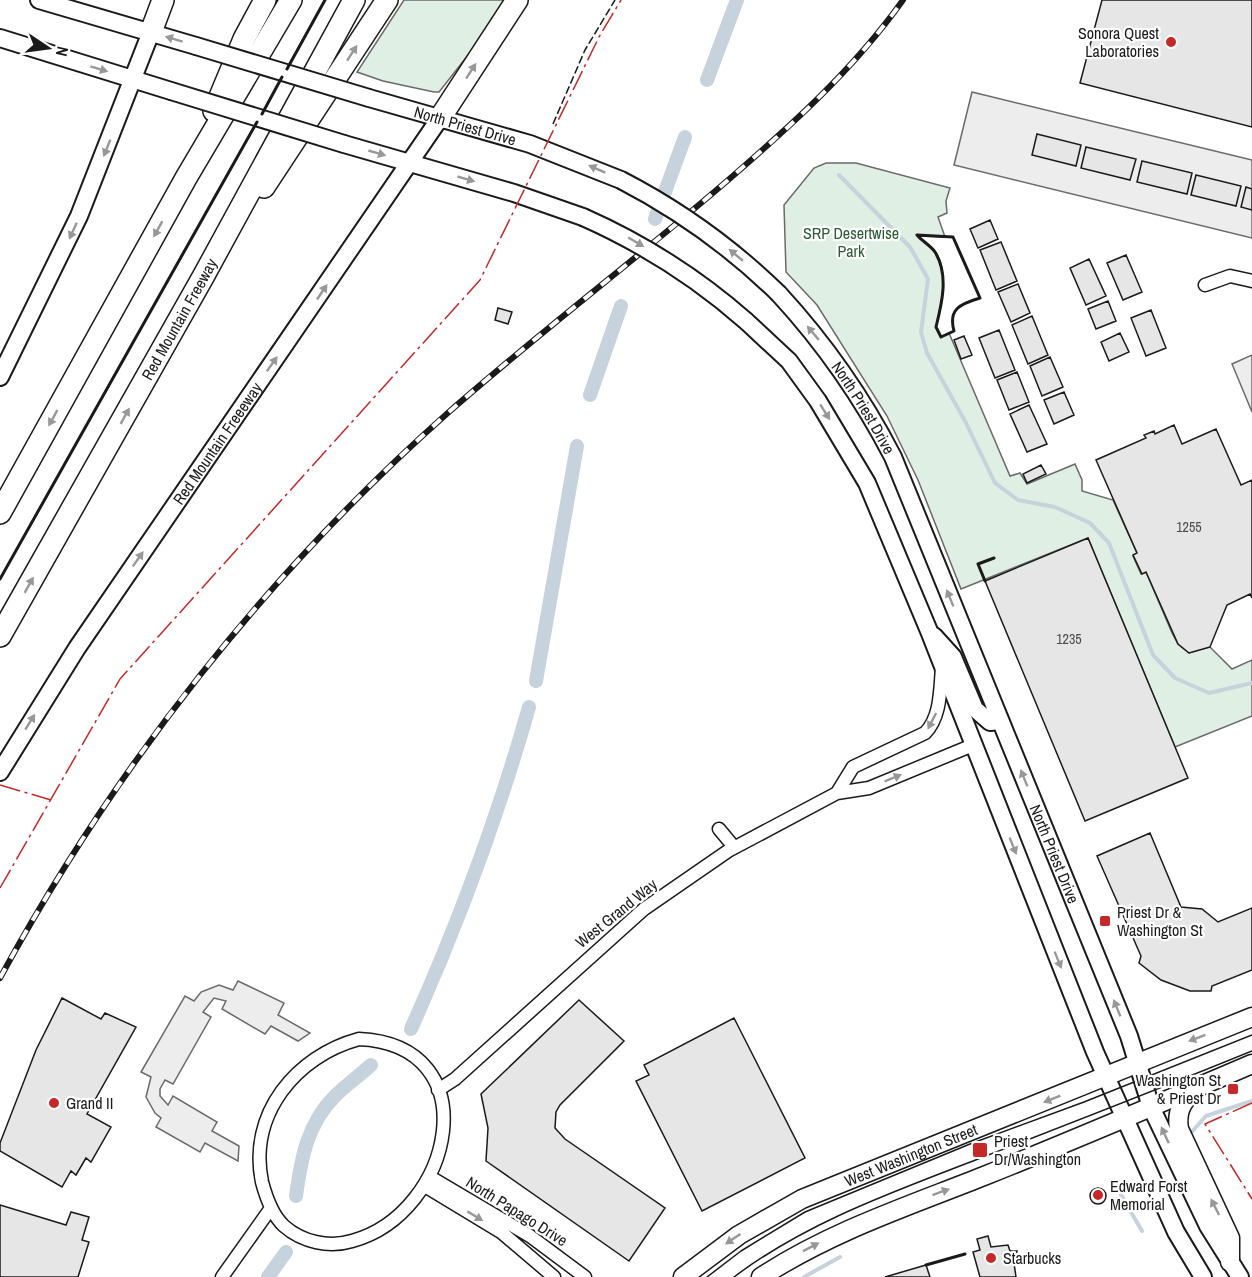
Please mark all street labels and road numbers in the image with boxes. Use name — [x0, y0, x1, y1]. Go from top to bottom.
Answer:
street label: North Priest Drive — [412, 100, 519, 150]
street label: Red Mountain Freeway — [136, 254, 222, 384]
street label: North Priest Drive — [827, 357, 900, 458]
street label: Red Mountain Freeeway — [167, 377, 267, 509]
street label: North Priest Drive — [1025, 801, 1085, 907]
street label: West Grand Way — [571, 873, 662, 953]
street label: West Washington Street — [841, 1118, 981, 1192]
street label: North Papago Drive — [462, 1171, 572, 1251]

